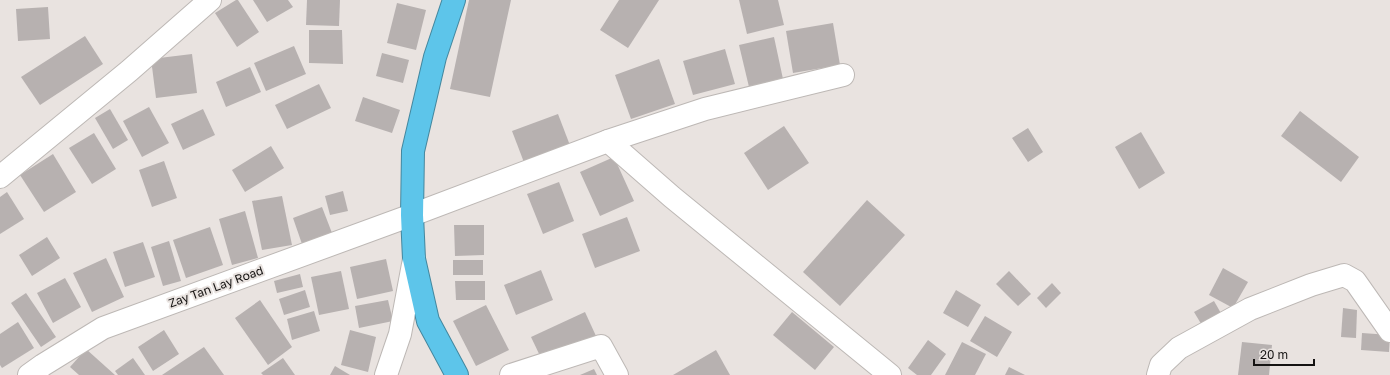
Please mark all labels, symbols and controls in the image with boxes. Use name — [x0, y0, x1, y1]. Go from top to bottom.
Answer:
street label: Zay Tan Lay Road — [166, 262, 265, 311]
scale bar — [1254, 341, 1314, 367]
text: 20 m — [1260, 347, 1288, 362]

